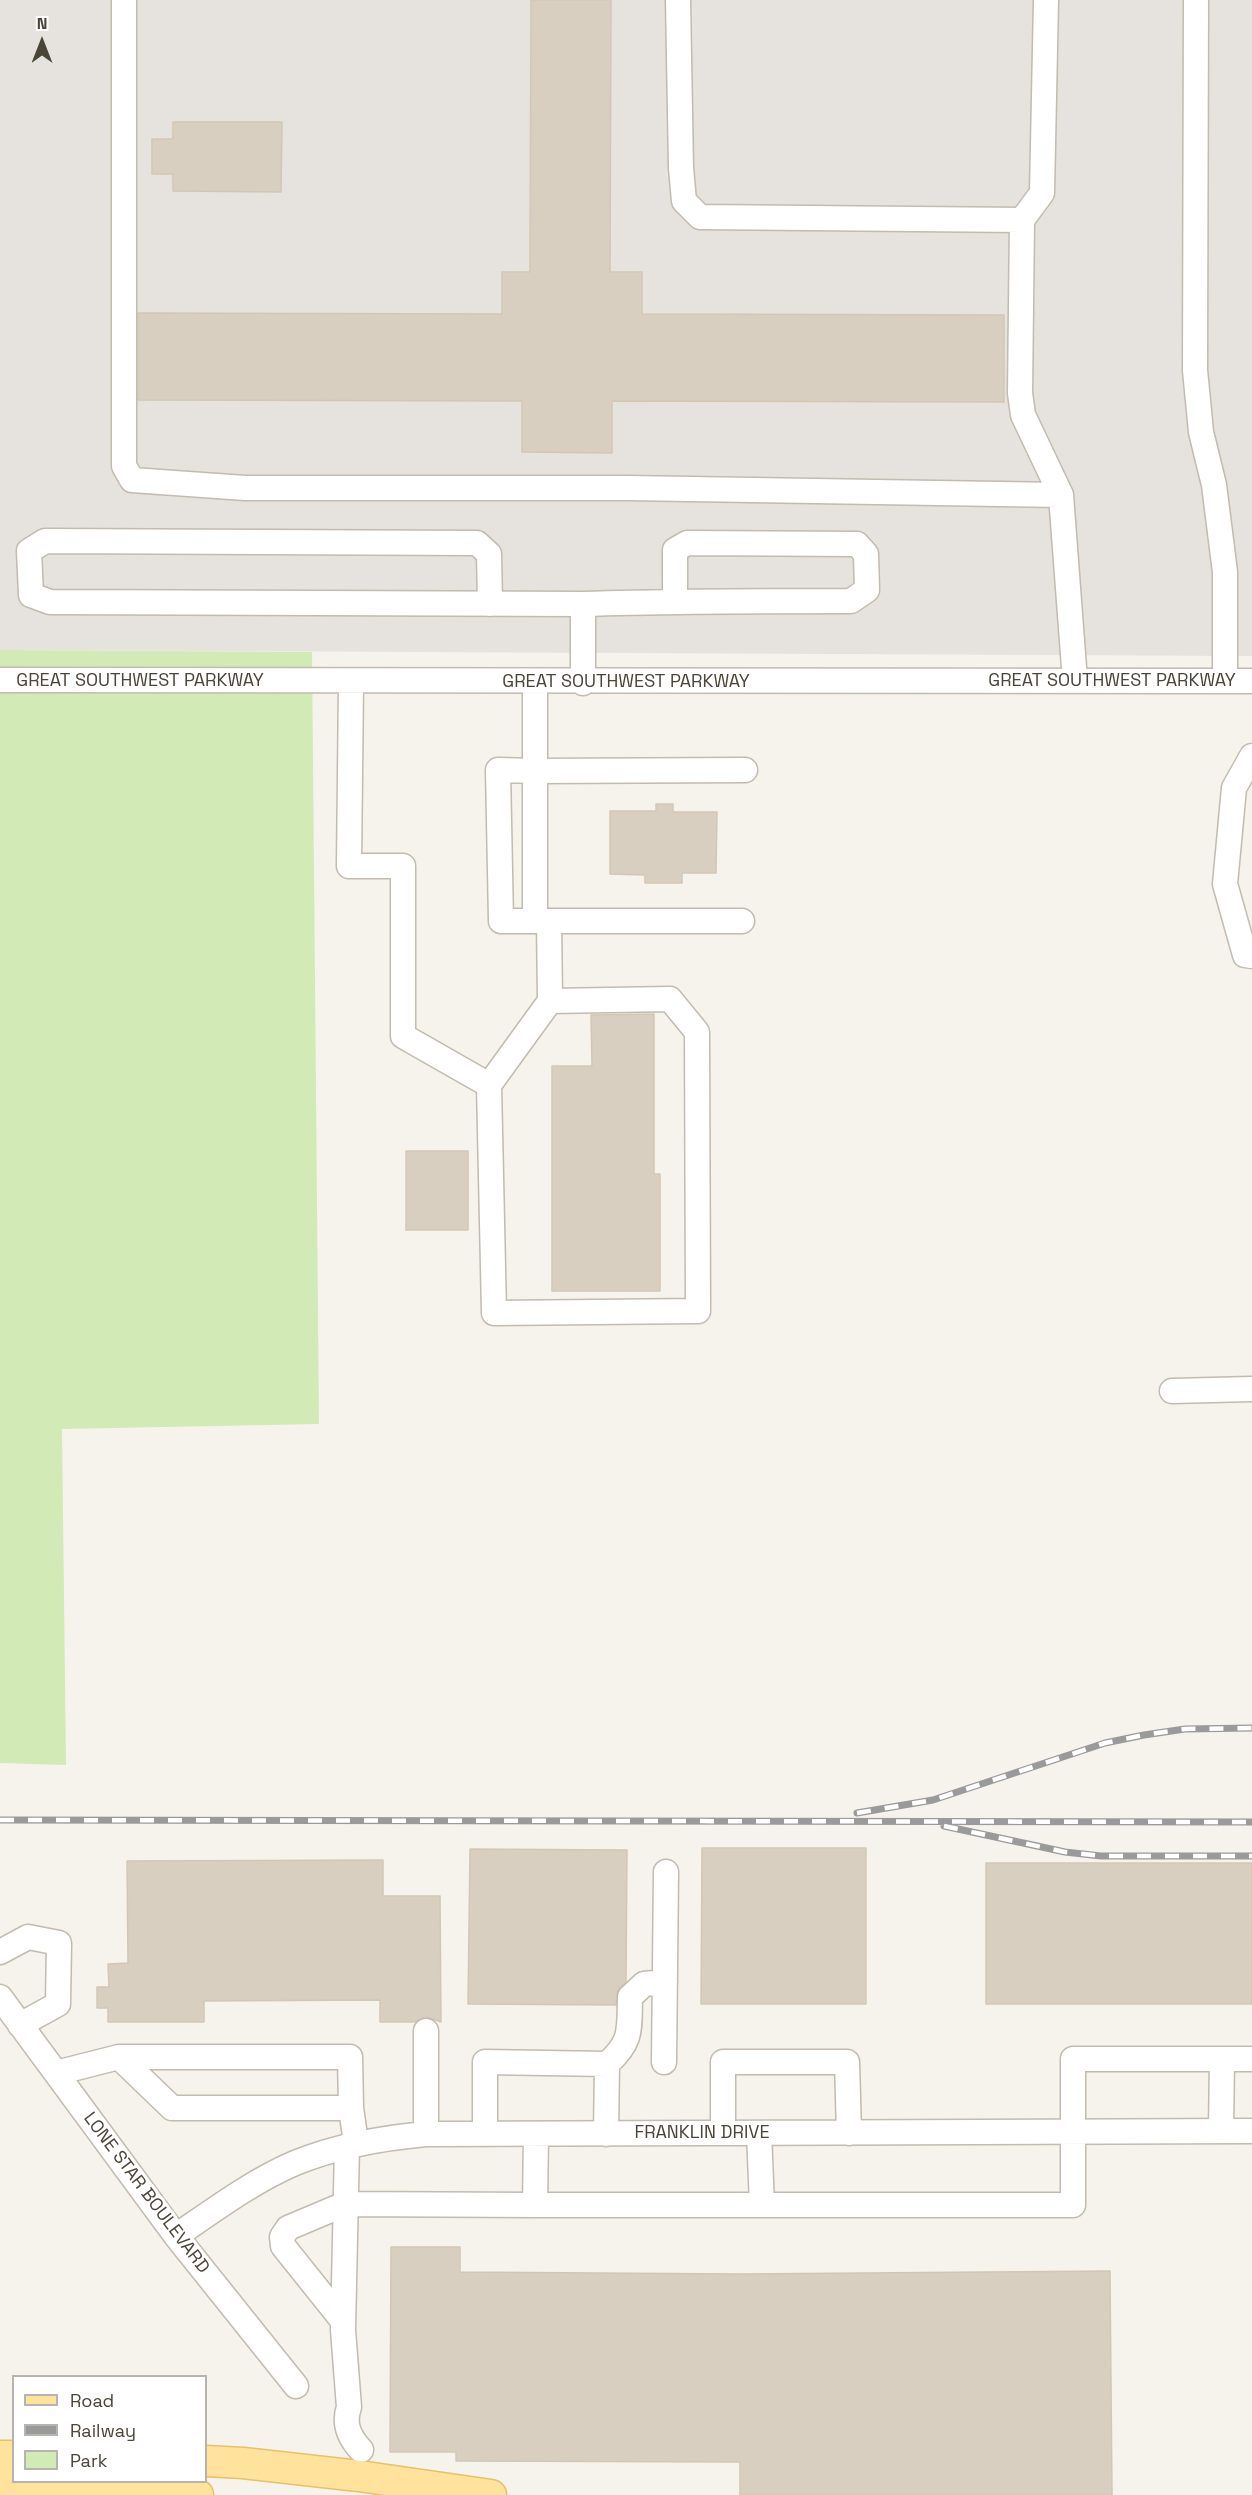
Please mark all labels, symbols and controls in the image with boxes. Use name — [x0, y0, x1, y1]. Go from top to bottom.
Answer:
north arrow — [12, 12, 72, 72]
text: N — [37, 13, 47, 34]
street label: GREAT SOUTHWEST PARKWAY — [16, 670, 264, 692]
street label: GREAT SOUTHWEST PARKWAY — [988, 670, 1236, 692]
street label: GREAT SOUTHWEST PARKWAY — [502, 671, 750, 693]
street label: LONE STAR BOULEVARD — [78, 2108, 214, 2278]
street label: FRANKLIN DRIVE — [634, 2122, 770, 2144]
legend — [12, 2375, 207, 2483]
text: Road — [70, 2389, 114, 2412]
text: Railway — [70, 2419, 136, 2442]
text: Park — [70, 2449, 107, 2472]

